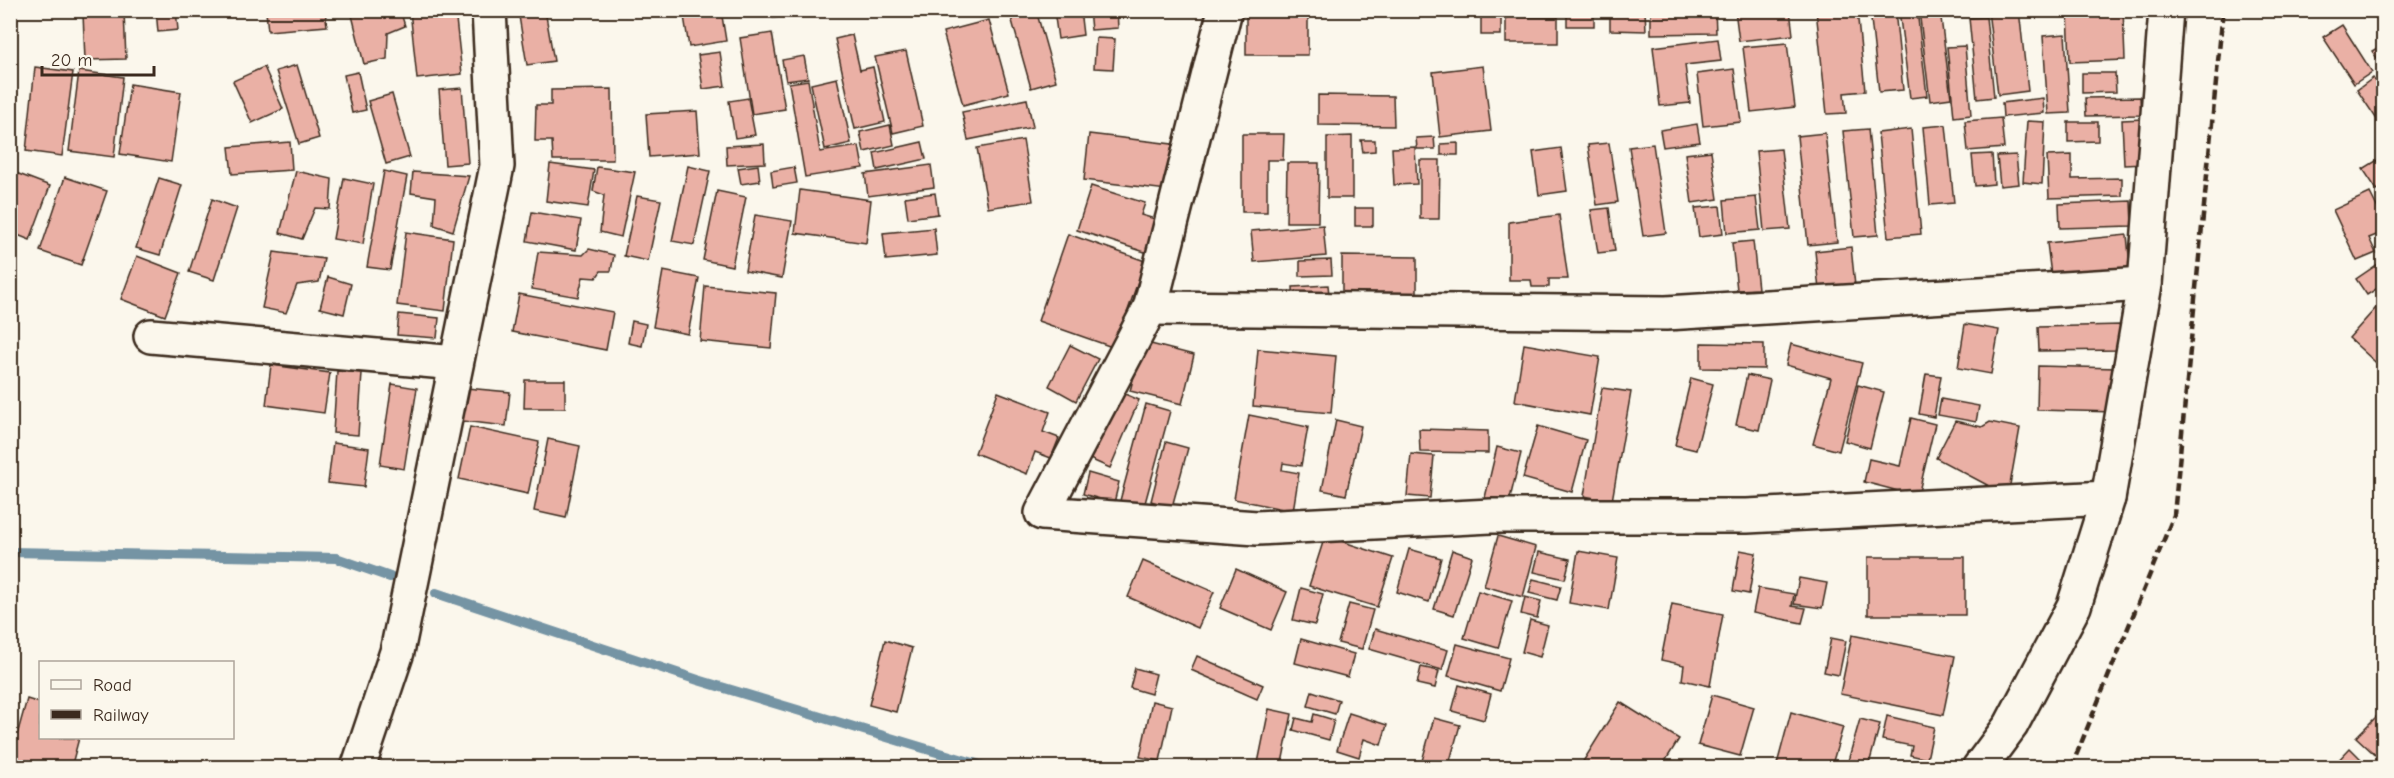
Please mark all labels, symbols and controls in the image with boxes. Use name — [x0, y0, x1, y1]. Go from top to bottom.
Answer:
scale bar — [42, 39, 154, 77]
text: 20 m — [51, 50, 92, 71]
legend — [39, 661, 234, 739]
text: Road — [93, 675, 132, 696]
text: Railway — [93, 705, 150, 726]

